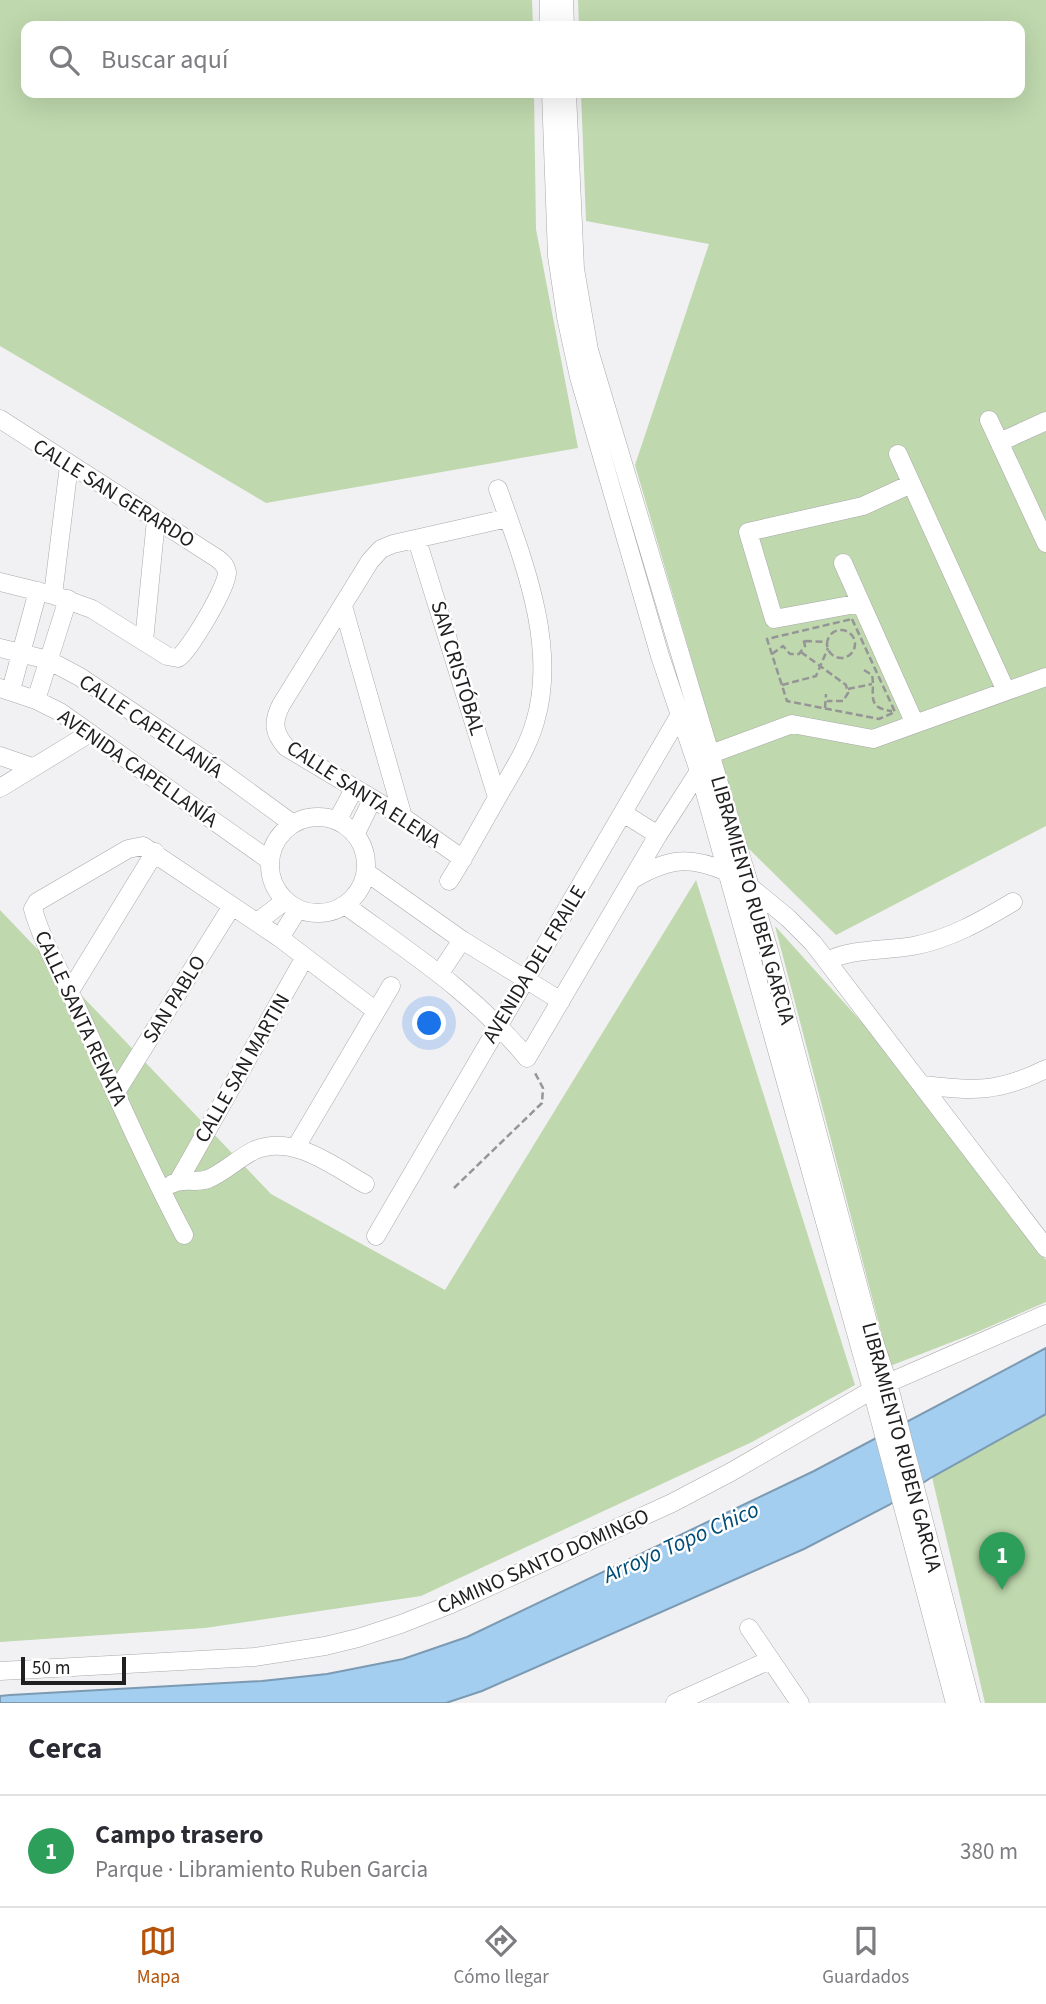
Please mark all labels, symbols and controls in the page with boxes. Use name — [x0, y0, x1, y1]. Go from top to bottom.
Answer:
search box — [21, 21, 1025, 98]
icon: search — [45, 41, 83, 79]
text: Buscar aquí — [101, 41, 228, 78]
street label: CALLE SAN GERARDO — [27, 431, 201, 555]
street label: SAN CRISTÓBAL — [423, 597, 493, 739]
street label: CALLE CAPELLANÍA — [73, 667, 229, 786]
street label: AVENIDA CAPELLANÍA — [52, 701, 225, 835]
street label: CALLE SANTA ELENA — [281, 733, 448, 856]
street label: LIBRAMIENTO RUBEN GARCIA — [703, 772, 803, 1028]
street label: AVENIDA DEL FRAILE — [475, 879, 593, 1049]
street label: CALLE SANTA RENATA — [27, 926, 135, 1111]
street label: SAN PABLO — [135, 949, 213, 1049]
street label: CALLE SAN MARTIN — [187, 988, 297, 1148]
your location — [412, 1006, 446, 1040]
street label: LIBRAMIENTO RUBEN GARCIA — [854, 1319, 950, 1576]
water label: Arroyo Topo Chico — [596, 1493, 764, 1592]
street label: CAMINO SANTO DOMINGO — [432, 1501, 654, 1621]
pin: 1 — [979, 1532, 1025, 1590]
scale bar — [21, 1654, 126, 1686]
text: 50 m — [32, 1655, 70, 1682]
text: Cerca — [28, 1727, 102, 1770]
text: Campo trasero — [95, 1816, 263, 1853]
text: 1 — [45, 1835, 57, 1868]
text: 380 m — [960, 1835, 1018, 1868]
text: Parque · Libramiento Ruben Garcia — [95, 1853, 428, 1886]
tab: Mapa — [137, 1922, 180, 1991]
tab: Cómo llegar — [453, 1922, 549, 1991]
tab: Guardados — [822, 1922, 909, 1991]

